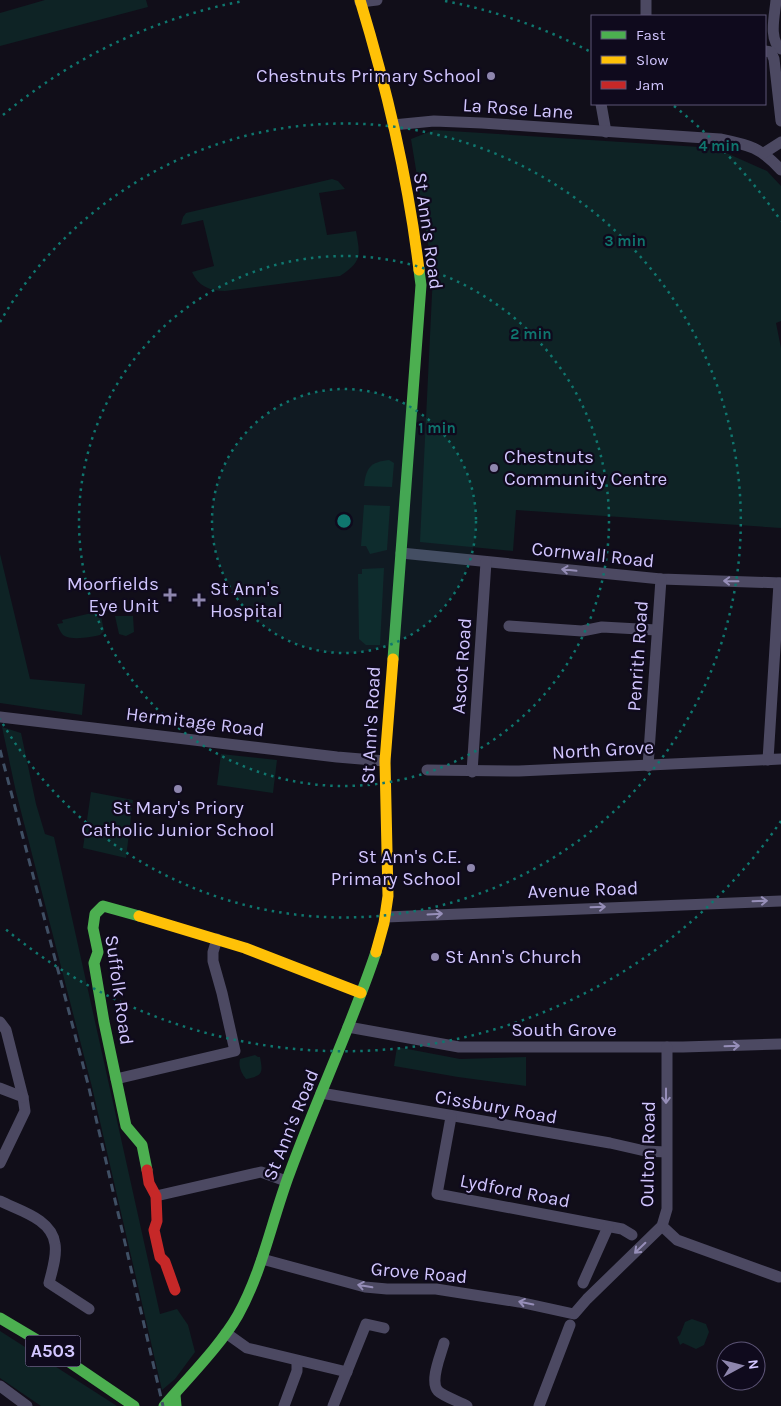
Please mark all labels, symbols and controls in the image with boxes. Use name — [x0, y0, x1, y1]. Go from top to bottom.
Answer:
legend — [591, 15, 766, 105]
text: Fast — [636, 26, 666, 44]
text: Slow — [636, 51, 668, 69]
place label: Chestnuts Primary School — [256, 65, 481, 87]
marker: Chestnuts Primary School — [485, 70, 497, 82]
text: Jam — [636, 76, 664, 94]
street label: La Rose Lane — [462, 94, 574, 124]
text: 4 min — [698, 137, 740, 155]
street label: St Ann's Road — [409, 171, 447, 291]
text: 3 min — [604, 232, 646, 250]
text: 2 min — [510, 325, 552, 343]
text: 1 min — [418, 419, 456, 437]
place label: Chestnuts Community Centre — [504, 446, 667, 490]
marker: Chestnuts Community Centre — [488, 462, 500, 474]
centre of rings — [335, 512, 353, 530]
street label: Cornwall Road — [530, 538, 656, 572]
one-way arrow — [561, 565, 577, 575]
place label: Moorfields Eye Unit — [67, 573, 159, 617]
one-way arrow — [723, 576, 739, 586]
place label: St Ann's Hospital — [210, 578, 283, 622]
marker: Moorfields Eye Unit — [163, 588, 177, 602]
marker: St Ann's Hospital — [192, 593, 206, 607]
street label: Penrith Road — [623, 600, 653, 712]
street label: Ascot Road — [448, 617, 476, 715]
street label: St Ann's Road — [357, 666, 385, 784]
street label: Hermitage Road — [125, 703, 265, 741]
street label: North Grove — [551, 736, 655, 764]
marker: St Mary's Priory Catholic Junior School — [172, 783, 184, 795]
place label: St Mary's Priory Catholic Junior School — [81, 797, 275, 841]
place label: St Ann's C.E. Primary School — [331, 846, 461, 890]
marker: St Ann's C.E. Primary School — [465, 862, 477, 874]
street label: Avenue Road — [527, 877, 639, 903]
one-way arrow — [752, 897, 768, 906]
one-way arrow — [589, 903, 605, 912]
one-way arrow — [426, 909, 443, 919]
street label: Suffolk Road — [100, 934, 138, 1046]
place label: St Ann's Church — [445, 946, 582, 968]
marker: St Ann's Church — [429, 951, 441, 963]
street label: South Grove — [511, 1019, 617, 1041]
one-way arrow — [723, 1041, 739, 1051]
street label: St Ann's Road — [259, 1066, 323, 1184]
street label: Cissbury Road — [433, 1085, 559, 1129]
one-way arrow — [662, 1087, 671, 1103]
street label: Oulton Road — [636, 1101, 660, 1207]
street label: Lydford Road — [458, 1170, 572, 1212]
one-way arrow — [634, 1242, 646, 1254]
street label: Grove Road — [370, 1258, 468, 1288]
one-way arrow — [357, 1281, 373, 1291]
one-way arrow — [519, 1298, 535, 1307]
road number: A503 — [26, 1335, 80, 1366]
north arrow — [716, 1341, 766, 1391]
text: N — [744, 1358, 762, 1370]

